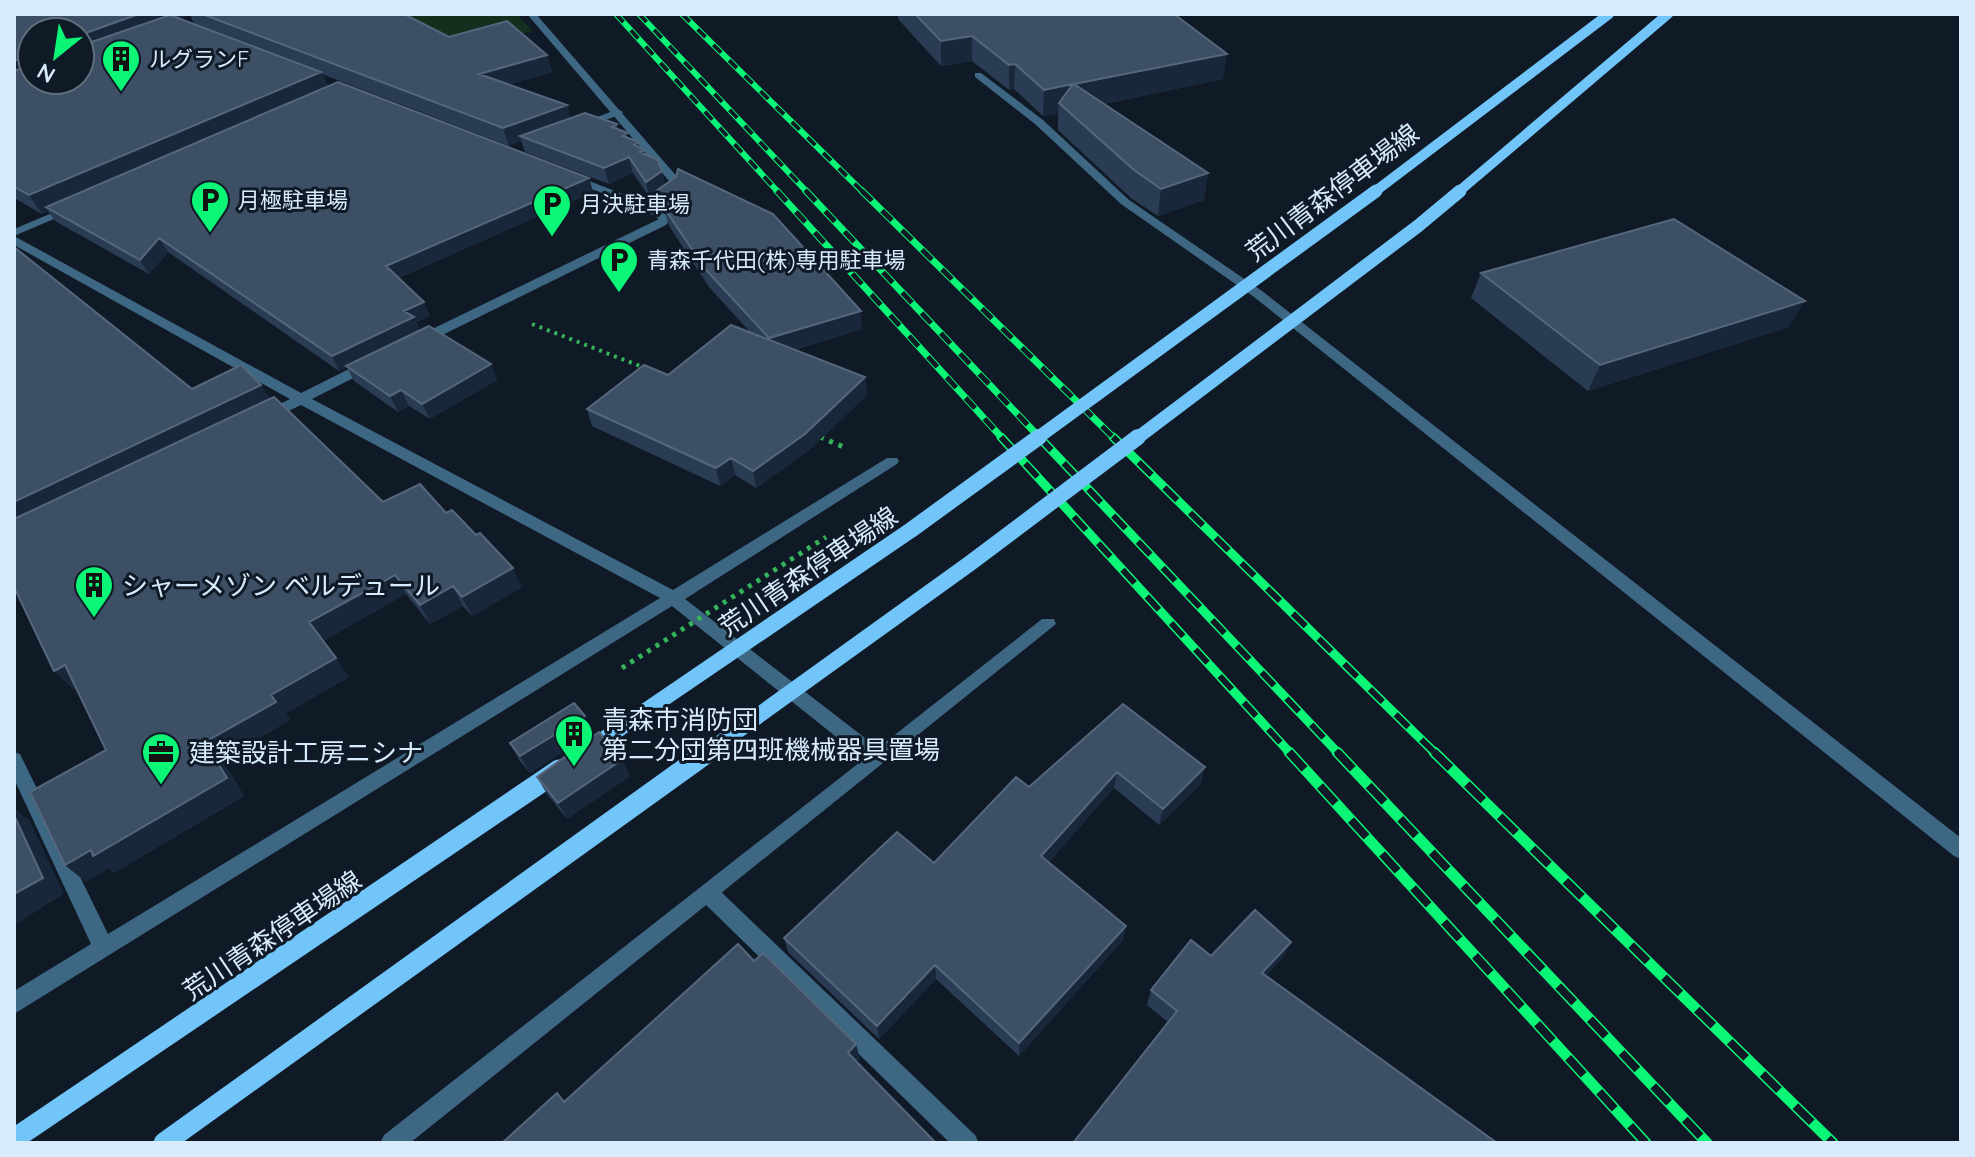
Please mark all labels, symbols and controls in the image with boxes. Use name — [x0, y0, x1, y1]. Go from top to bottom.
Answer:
north arrow — [16, 16, 96, 96]
building icon: ルグランF — [100, 38, 142, 93]
place label: ルグランF — [149, 45, 249, 73]
text: N — [32, 57, 60, 89]
street label: 荒川青森停車場線 — [1239, 116, 1425, 268]
parking icon: 月極駐車場 — [189, 179, 231, 234]
parking icon: 月決駐車場 — [531, 183, 573, 238]
place label: 月極駐車場 — [238, 186, 348, 214]
place label: 月決駐車場 — [580, 190, 690, 218]
parking icon: 青森千代田(株)専用駐車場 — [598, 239, 640, 294]
place label: 青森千代田(株)専用駐車場 — [647, 246, 905, 274]
street label: 荒川青森停車場線 — [713, 499, 903, 643]
building icon: シャーメゾン ベルデュール — [73, 564, 115, 619]
place label: シャーメゾン ベルデュール — [122, 569, 440, 602]
place label: 青森市消防団 第二分団第四班機械器具置場 — [602, 703, 940, 766]
building icon: 青森市消防団 第二分団第四班機械器具置場 — [553, 713, 595, 768]
office icon: 建築設計工房ニシナ — [140, 731, 182, 786]
place label: 建築設計工房ニシナ — [189, 736, 423, 769]
street label: 荒川青森停車場線 — [177, 863, 367, 1007]

